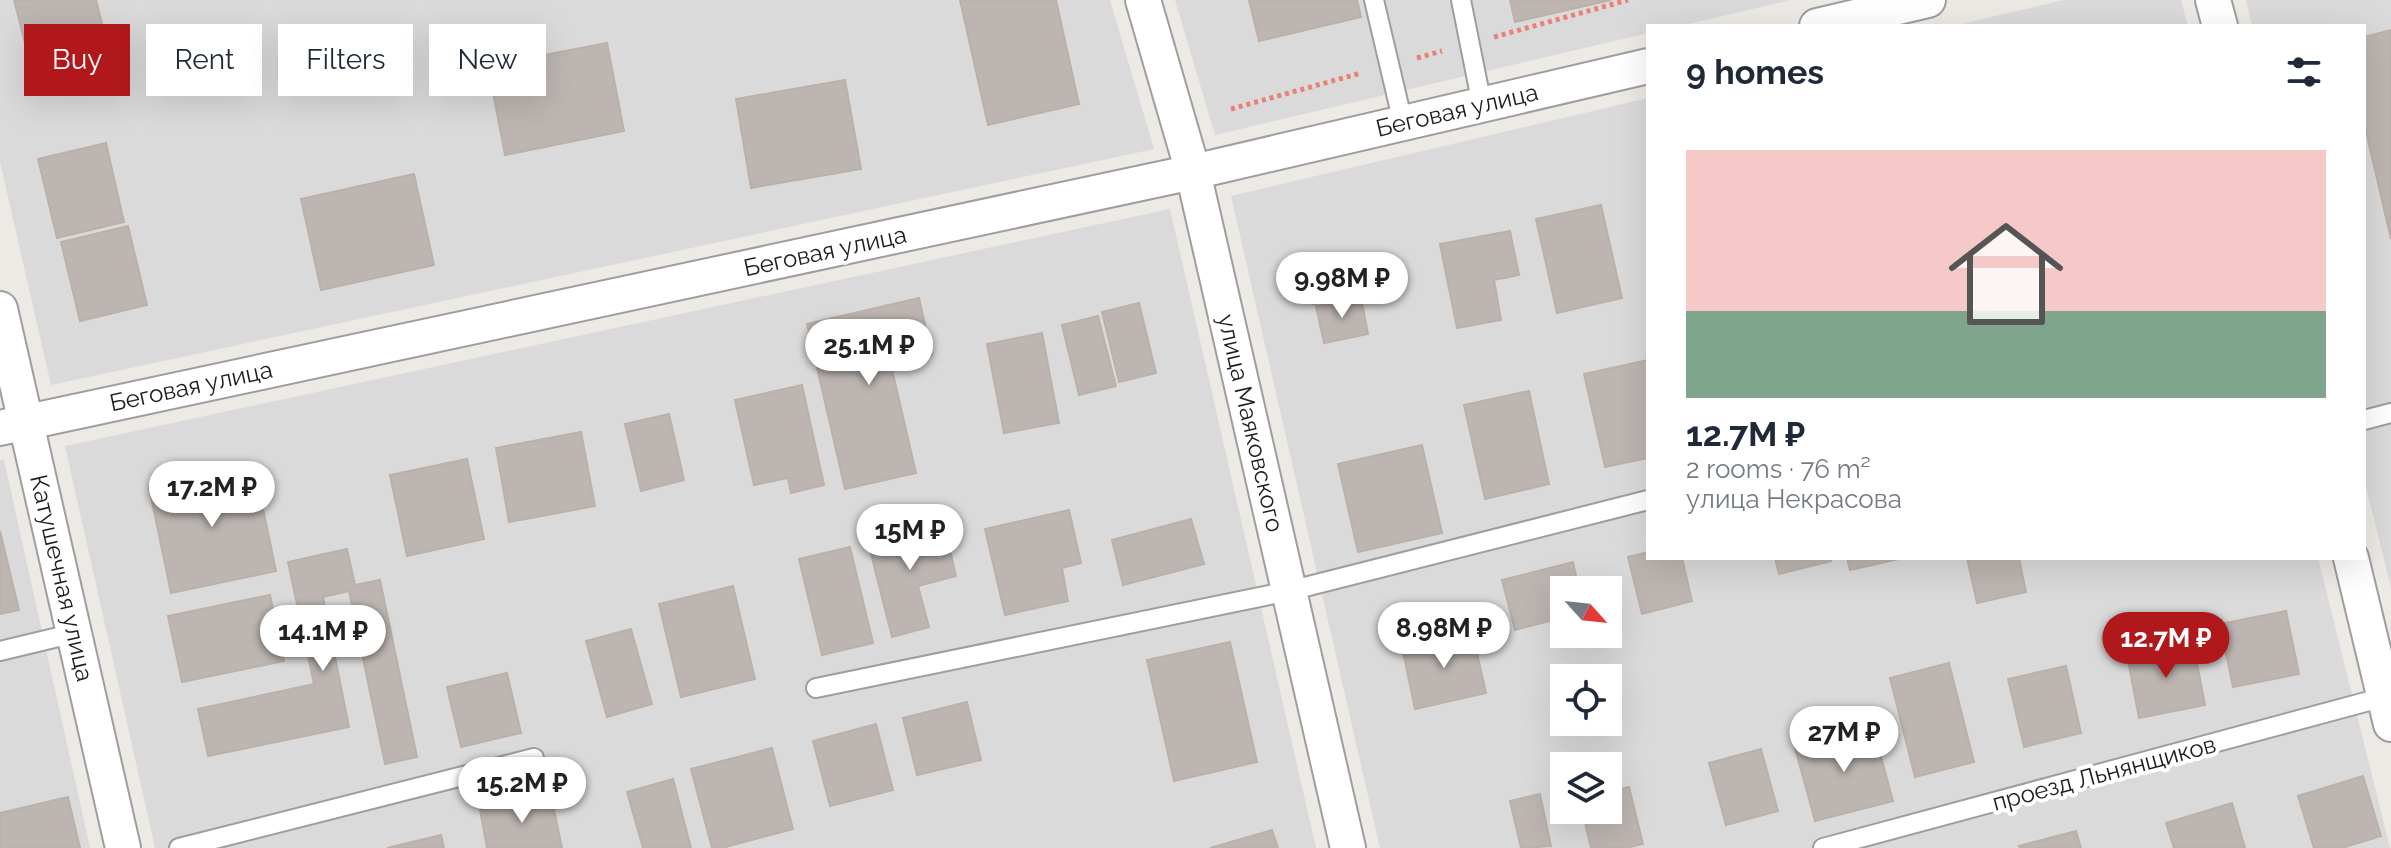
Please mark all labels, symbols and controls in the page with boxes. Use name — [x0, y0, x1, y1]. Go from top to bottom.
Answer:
chip: Buy — [24, 24, 130, 96]
chip: Rent — [146, 24, 262, 96]
chip: Filters — [278, 24, 413, 96]
chip: New — [429, 24, 546, 96]
icon: filters — [2282, 50, 2326, 94]
text: 9 homes — [1686, 52, 1824, 92]
street label: Беговая улица — [1373, 77, 1541, 143]
icon: home — [1934, 202, 2078, 346]
street label: Беговая улица — [741, 220, 909, 282]
pin: 9.98M ₽ — [1268, 252, 1416, 320]
text: 9.98M ₽ — [1294, 263, 1390, 293]
street label: улица Маяковского — [1212, 311, 1290, 535]
pin: 25.1M ₽ — [795, 319, 943, 387]
text: 25.1M ₽ — [823, 330, 915, 360]
street label: Беговая улица — [107, 355, 275, 417]
text: 12.7M ₽ — [1686, 414, 1805, 454]
text: 2 rooms · 76 m² — [1686, 454, 1871, 484]
pin: 17.2M ₽ — [138, 461, 286, 529]
street label: Катушечная улица — [24, 472, 100, 684]
text: 17.2M ₽ — [167, 472, 257, 502]
text: улица Некрасова — [1686, 484, 1902, 514]
pin: 15M ₽ — [854, 504, 966, 572]
text: 15M ₽ — [874, 515, 946, 545]
north arrow — [1550, 576, 1622, 648]
map controls — [1550, 576, 1622, 824]
pin: 8.98M ₽ — [1370, 602, 1518, 670]
pin: 14.1M ₽ — [249, 605, 397, 673]
pin: 12.7M ₽ — [2092, 612, 2240, 680]
text: 8.98M ₽ — [1396, 613, 1492, 643]
text: 14.1M ₽ — [278, 616, 368, 646]
text: 12.7M ₽ — [2120, 623, 2212, 653]
button: locate — [1550, 664, 1622, 736]
pin: 27M ₽ — [1788, 706, 1900, 774]
text: 27M ₽ — [1807, 717, 1881, 747]
street label: проезд Льнянщиков — [1989, 729, 2219, 817]
button: layers — [1550, 752, 1622, 824]
pin: 15.2M ₽ — [448, 757, 596, 825]
text: 15.2M ₽ — [476, 768, 568, 798]

